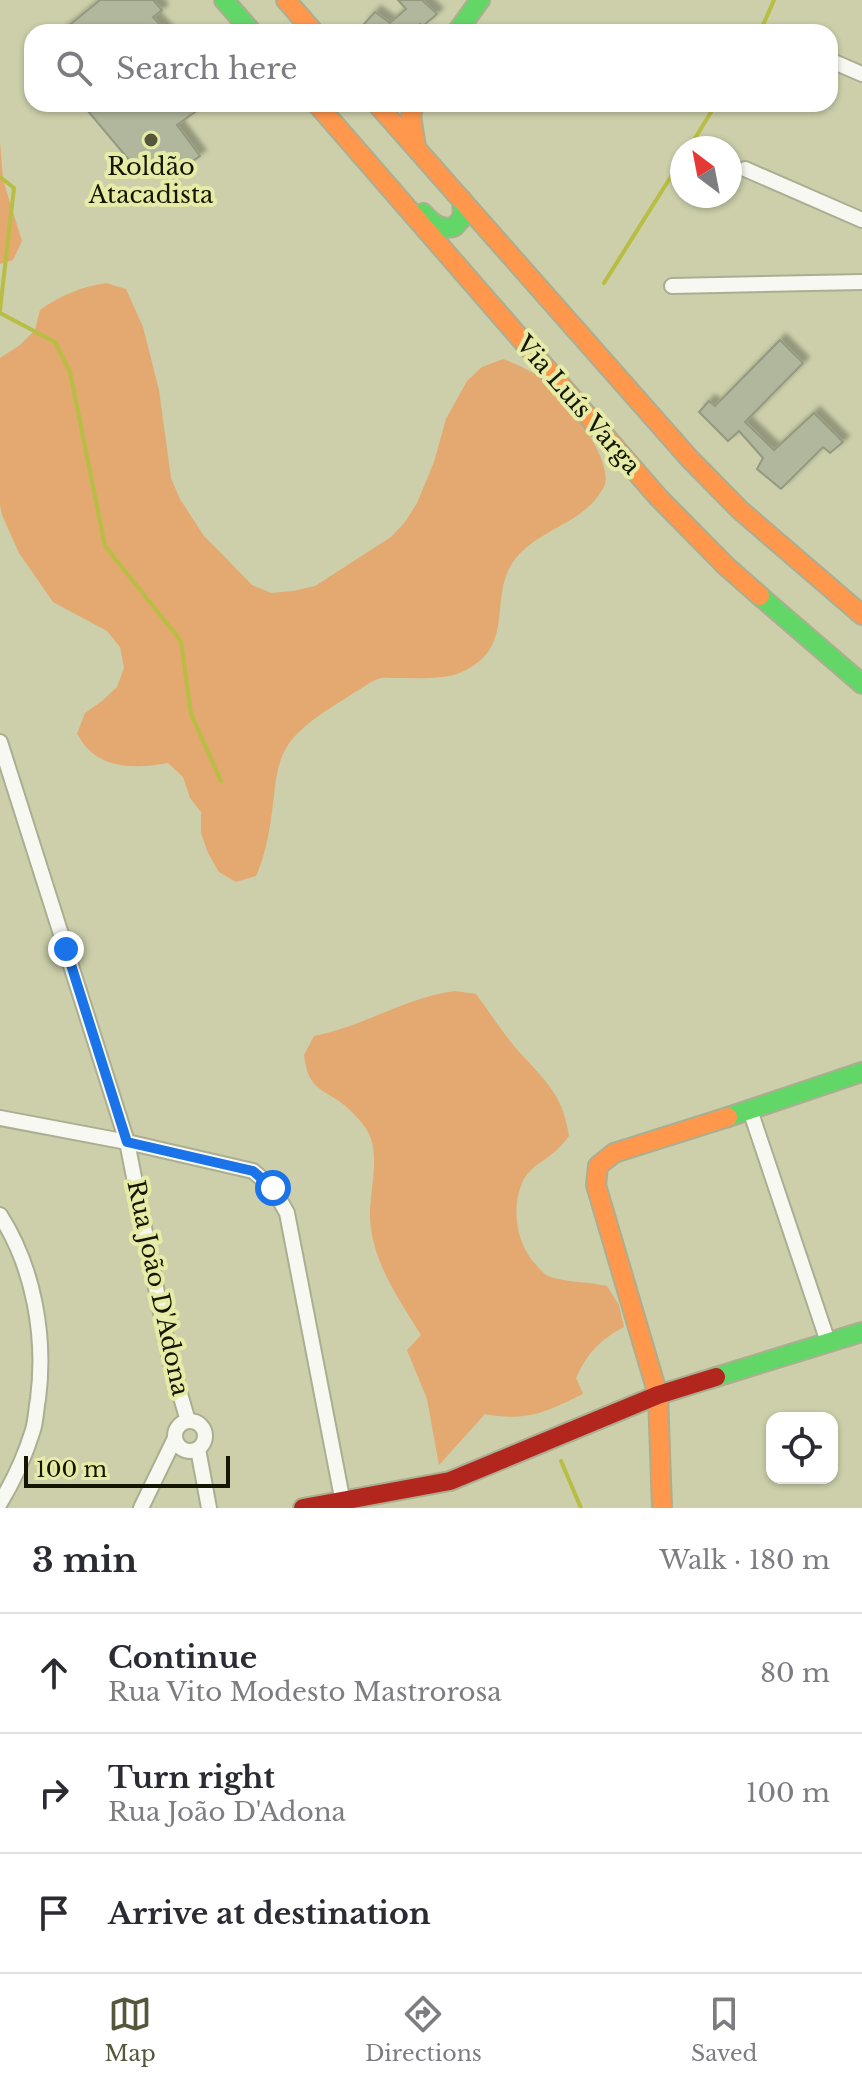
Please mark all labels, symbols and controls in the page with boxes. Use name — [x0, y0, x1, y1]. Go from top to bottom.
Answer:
search box — [24, 24, 838, 112]
icon: search — [52, 46, 96, 90]
text: Search here — [116, 50, 297, 87]
marker: Roldão Atacadista — [142, 131, 160, 149]
north arrow — [670, 136, 742, 208]
place label: Roldão Atacadista — [88, 152, 214, 209]
street label: Via Luís Varga — [510, 329, 647, 480]
route end — [48, 931, 84, 967]
route start — [255, 1170, 291, 1206]
street label: Rua João D'Adona — [121, 1177, 196, 1399]
map controls — [766, 1412, 838, 1484]
button: locate — [766, 1412, 838, 1484]
scale bar — [24, 1452, 230, 1488]
text: 100 m — [36, 1456, 107, 1483]
text: 3 min — [32, 1539, 137, 1581]
text: Walk · 180 m — [660, 1544, 830, 1576]
text: Continue — [108, 1639, 257, 1676]
icon: ahead — [32, 1651, 76, 1695]
text: 80 m — [760, 1657, 830, 1689]
text: Rua Vito Modesto Mastrorosa — [108, 1676, 502, 1708]
text: Turn right — [108, 1759, 275, 1796]
icon: right — [32, 1771, 76, 1815]
text: 100 m — [746, 1777, 830, 1809]
text: Rua João D'Adona — [108, 1796, 346, 1828]
icon: arrive — [32, 1891, 76, 1935]
text: Arrive at destination — [108, 1895, 431, 1932]
tab: Map — [105, 1992, 156, 2067]
tab: Directions — [365, 1992, 482, 2067]
tab: Saved — [691, 1992, 757, 2067]

